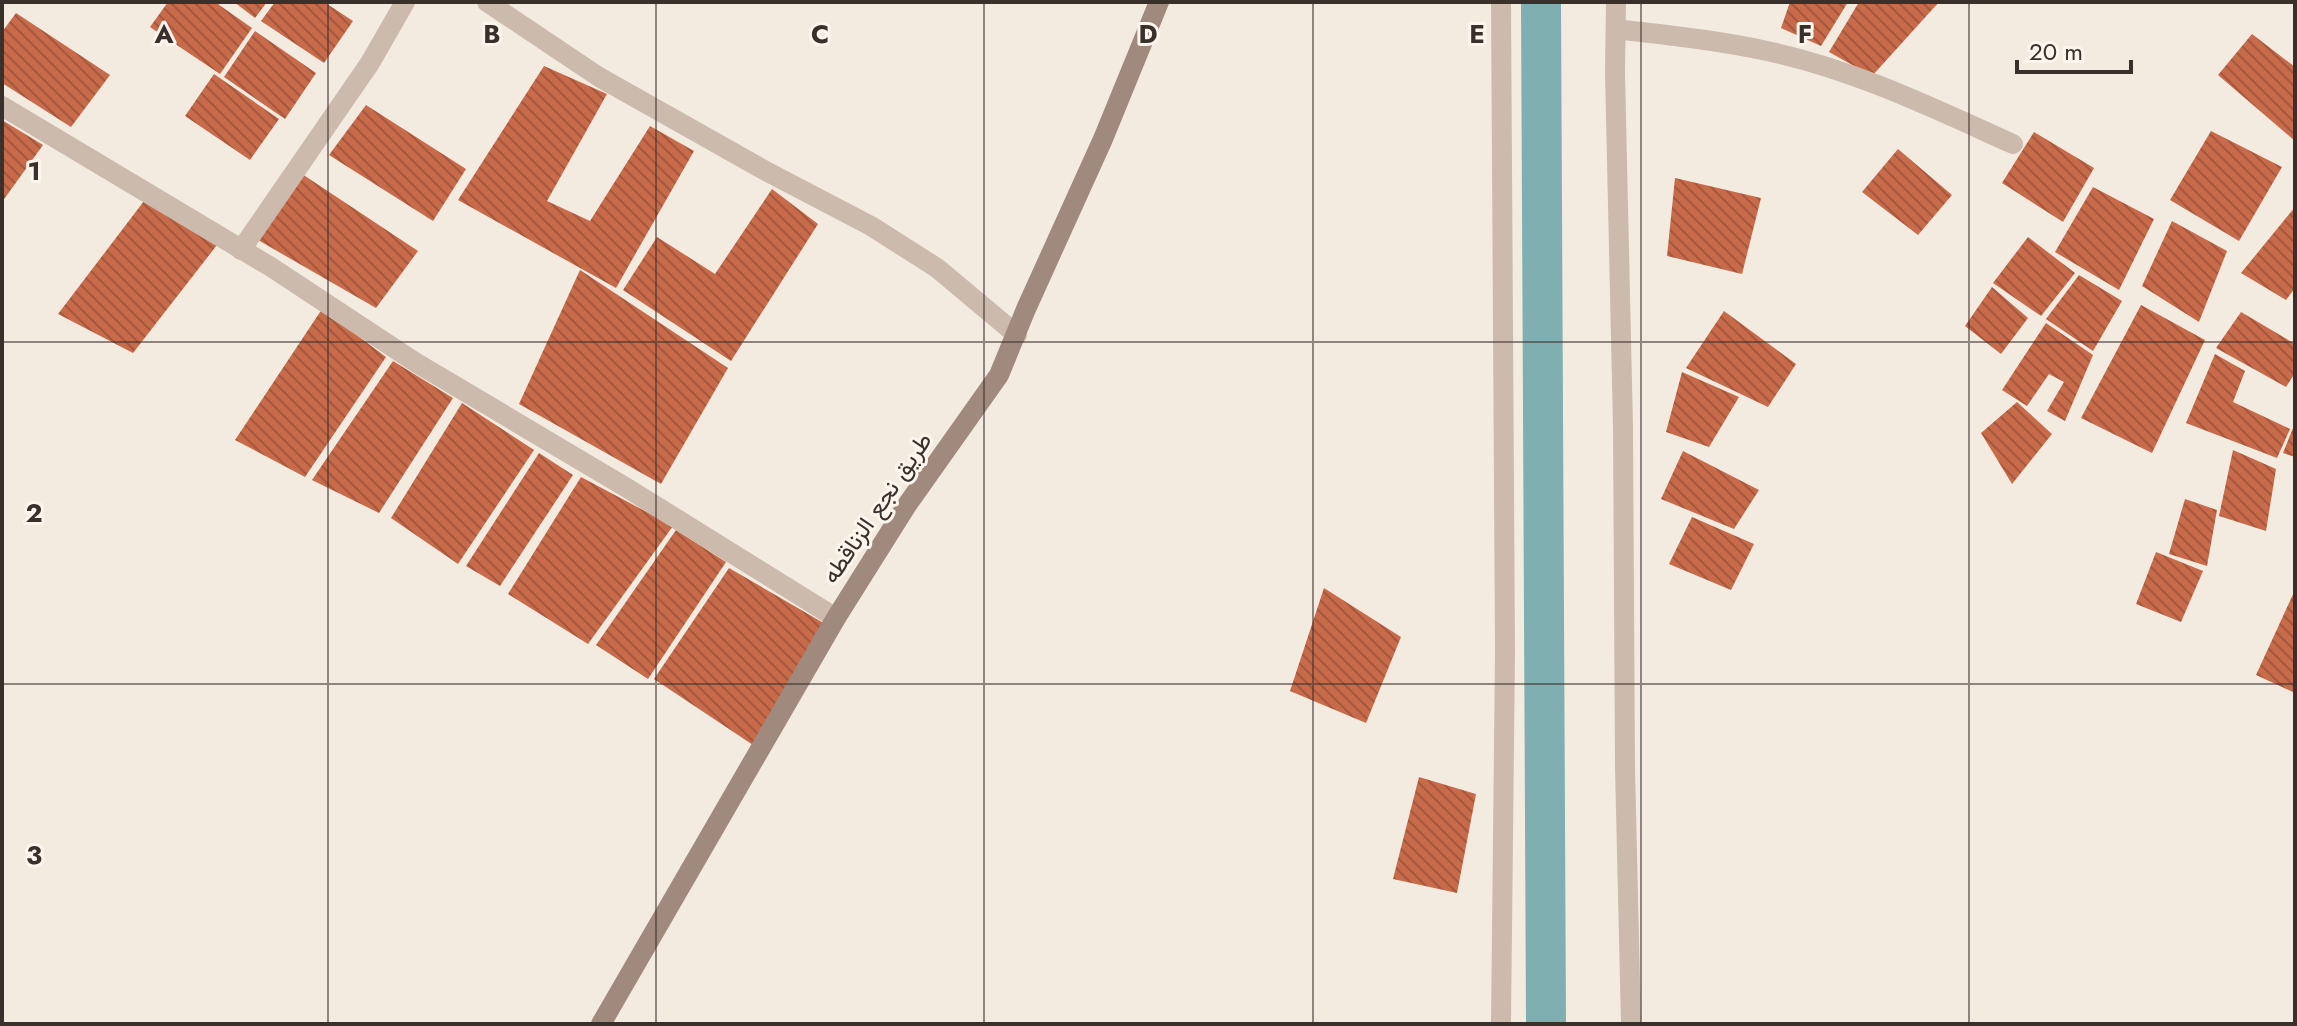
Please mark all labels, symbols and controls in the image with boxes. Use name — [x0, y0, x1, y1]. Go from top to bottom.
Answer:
text: A — [153, 15, 174, 53]
text: B — [483, 15, 501, 53]
text: C — [811, 15, 829, 53]
text: D — [1138, 15, 1158, 53]
text: E — [1469, 15, 1485, 53]
text: F — [1798, 15, 1812, 53]
scale bar — [2017, 24, 2131, 74]
text: 20 m — [2029, 34, 2083, 69]
text: 1 — [27, 152, 41, 190]
street label: طريق نجع الزناقطه — [813, 425, 940, 590]
text: 2 — [25, 494, 43, 532]
text: 3 — [26, 836, 42, 874]

